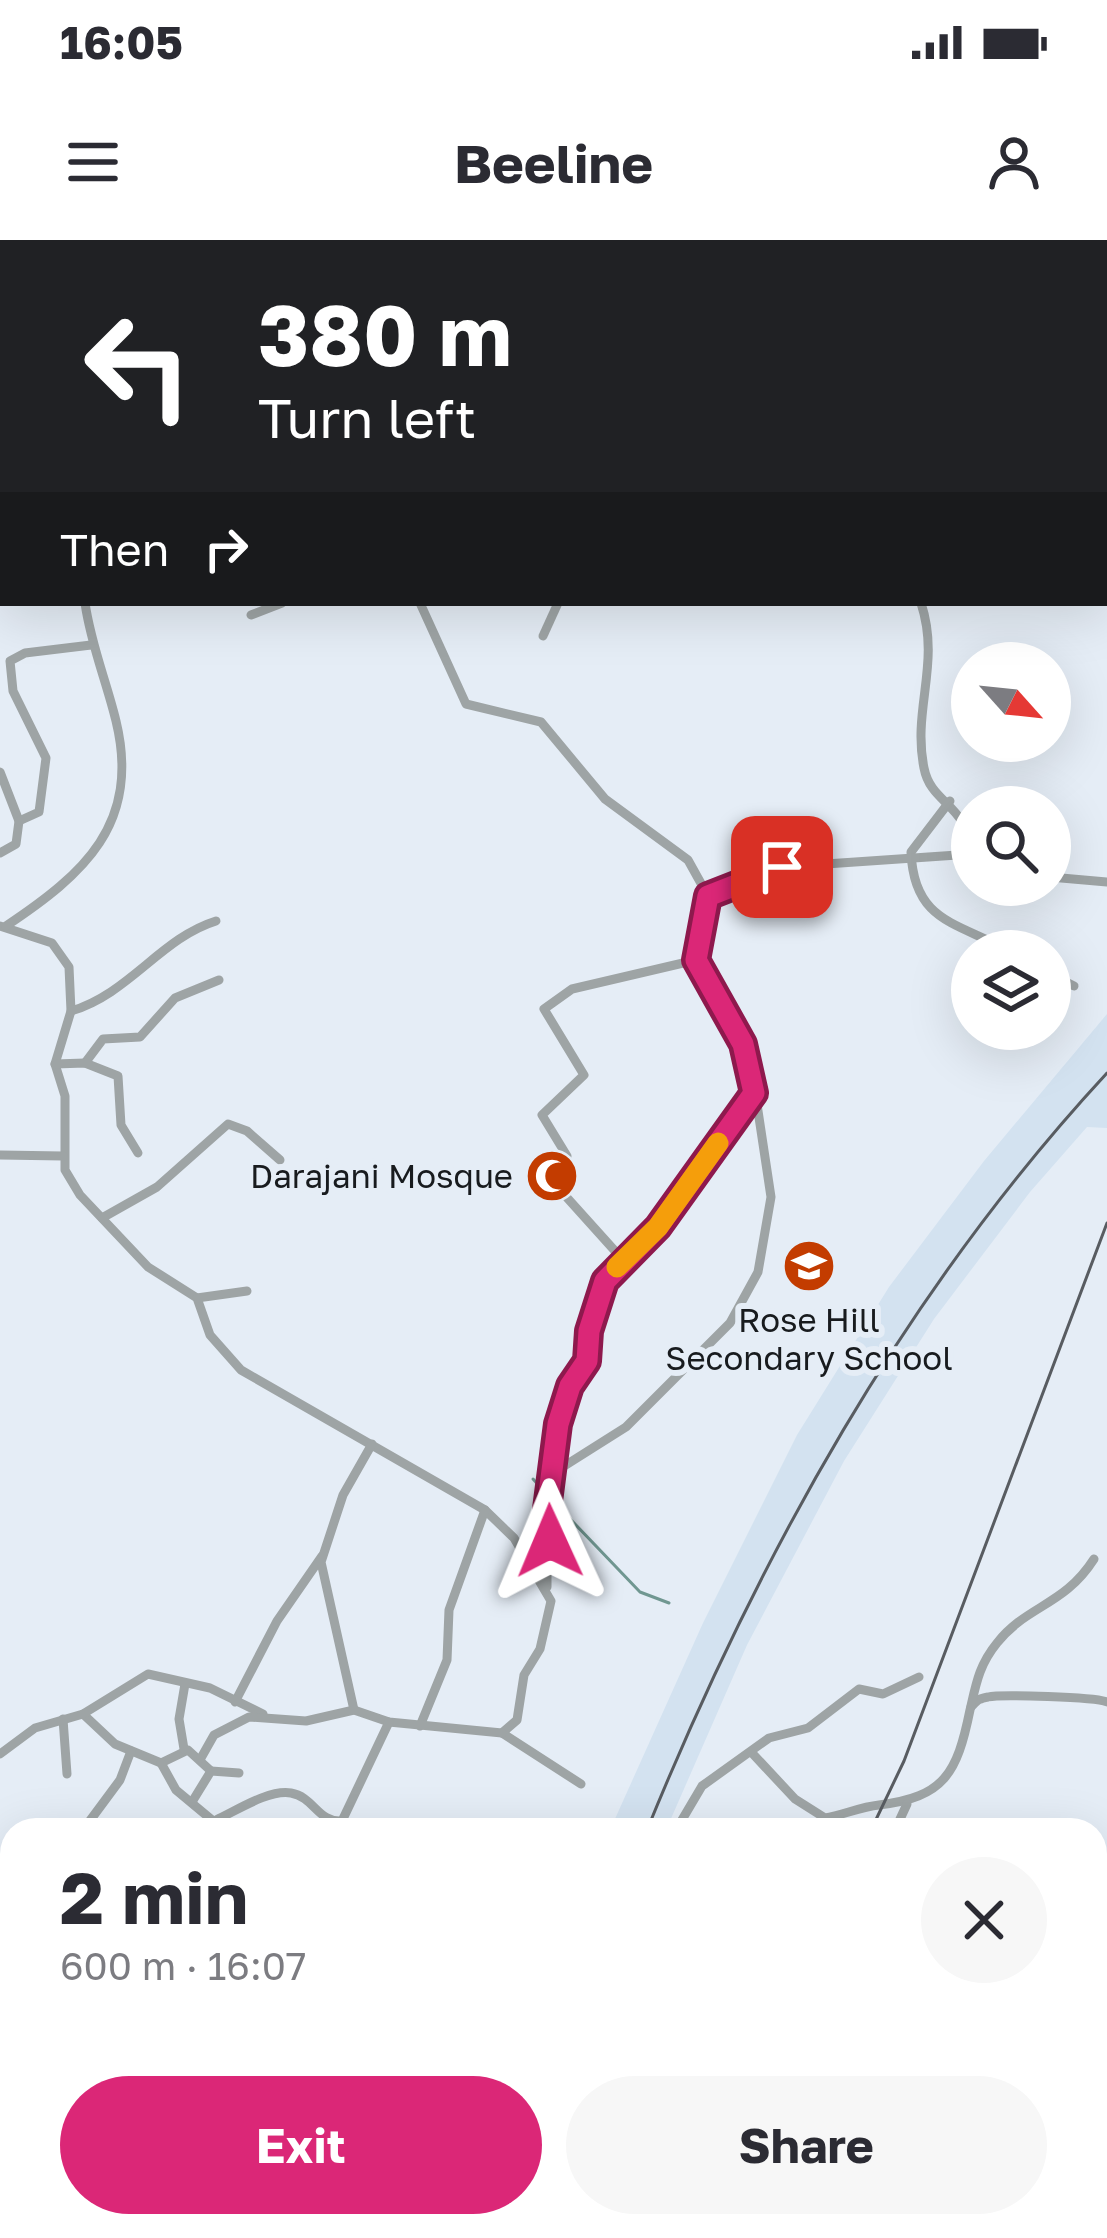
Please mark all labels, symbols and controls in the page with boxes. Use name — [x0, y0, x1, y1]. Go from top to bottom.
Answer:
text: 16:05 — [60, 15, 183, 69]
icon: menu — [60, 129, 126, 195]
icon: person — [981, 129, 1047, 195]
text: Beeline — [454, 130, 653, 195]
text: 380 m — [258, 284, 512, 384]
icon: left — [60, 288, 216, 444]
text: Turn left — [258, 385, 476, 450]
icon: right — [193, 516, 259, 582]
text: Then — [60, 522, 169, 576]
north arrow — [951, 642, 1071, 762]
map controls — [951, 642, 1071, 1050]
button: search — [951, 786, 1071, 906]
pin — [731, 816, 833, 918]
icon: arrive — [749, 834, 815, 900]
button: layers — [951, 930, 1071, 1050]
mosque icon: Darajani Mosque — [524, 1148, 580, 1204]
place label: Darajani Mosque — [250, 1156, 513, 1195]
school or university icon: Rose Hill Secondary School — [781, 1238, 837, 1294]
place label: Rose Hill Secondary School — [665, 1300, 953, 1377]
position arrow — [487, 1478, 613, 1604]
text: 2 min — [60, 1853, 248, 1940]
button: close — [921, 1857, 1047, 1983]
text: 600 m · 16:07 — [60, 1942, 306, 1989]
button: Exit — [60, 2076, 542, 2214]
button: Share — [566, 2076, 1047, 2214]

